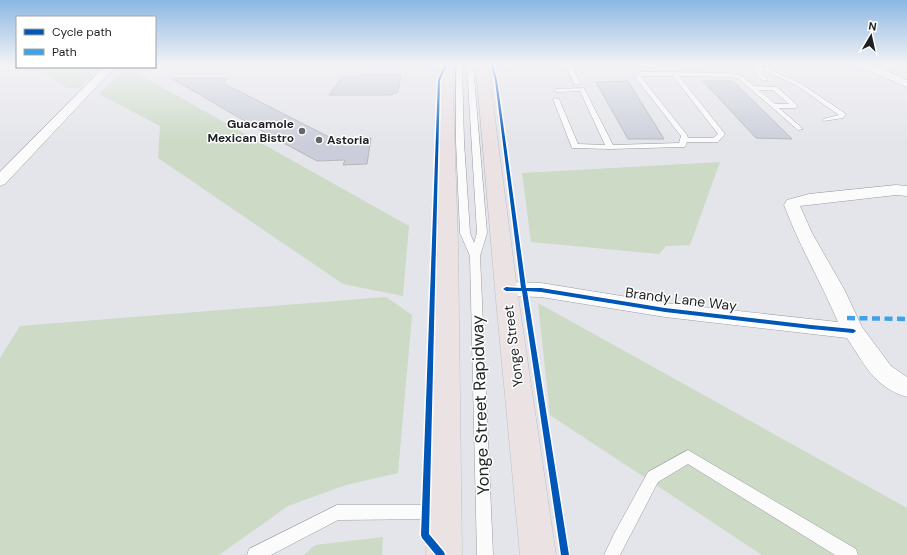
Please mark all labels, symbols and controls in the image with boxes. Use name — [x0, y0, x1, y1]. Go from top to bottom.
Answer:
legend — [16, 16, 156, 68]
north arrow — [851, 16, 891, 56]
text: N — [868, 19, 878, 34]
text: Cycle path — [52, 24, 112, 40]
text: Path — [52, 44, 77, 60]
place label: Guacamole Mexican Bistro — [207, 116, 294, 146]
marker: Guacamole Mexican Bistro — [297, 126, 307, 136]
place label: Astoria — [327, 132, 369, 148]
marker: Astoria — [314, 135, 324, 145]
street label: Brandy Lane Way — [624, 283, 738, 315]
street label: Yonge Street — [499, 304, 527, 388]
street label: Yonge Street Rapidway — [466, 314, 494, 495]

